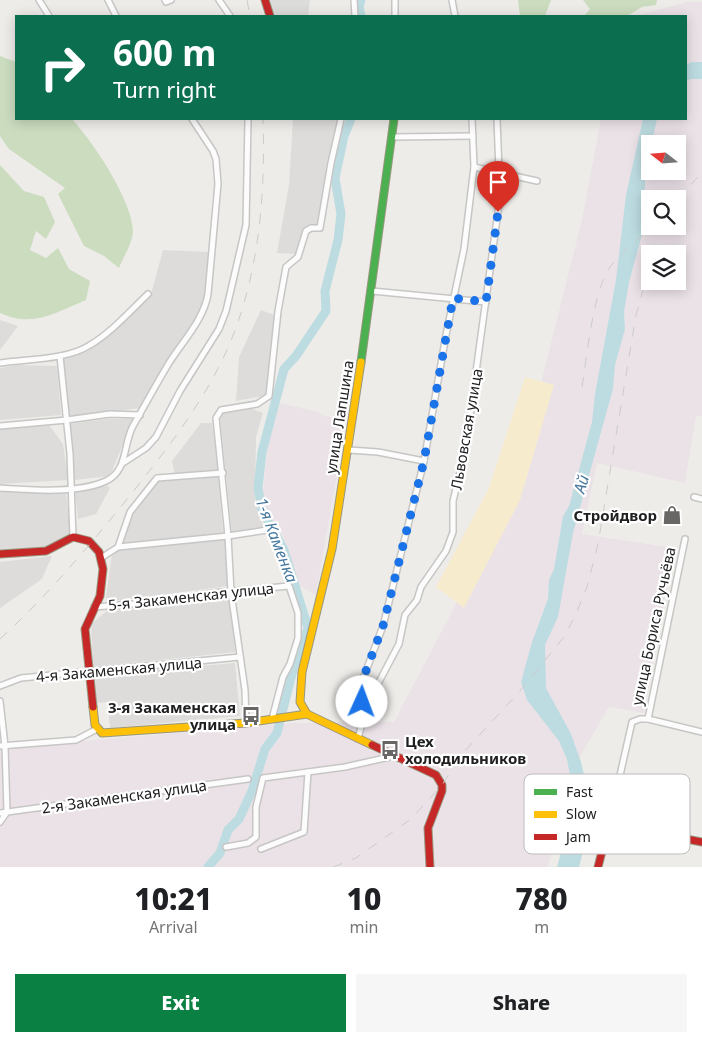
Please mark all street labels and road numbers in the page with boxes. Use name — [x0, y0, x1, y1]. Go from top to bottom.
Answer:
street label: улица Лапшина — [320, 359, 358, 475]
street label: Львовская улица — [445, 367, 487, 491]
street label: улица Бориса Ручьёва — [626, 545, 680, 707]
street label: 5-я Закаменская улица — [107, 577, 275, 615]
street label: 4-я Закаменская улица — [35, 652, 203, 686]
street label: 2-я Закаменская улица — [40, 775, 208, 817]

